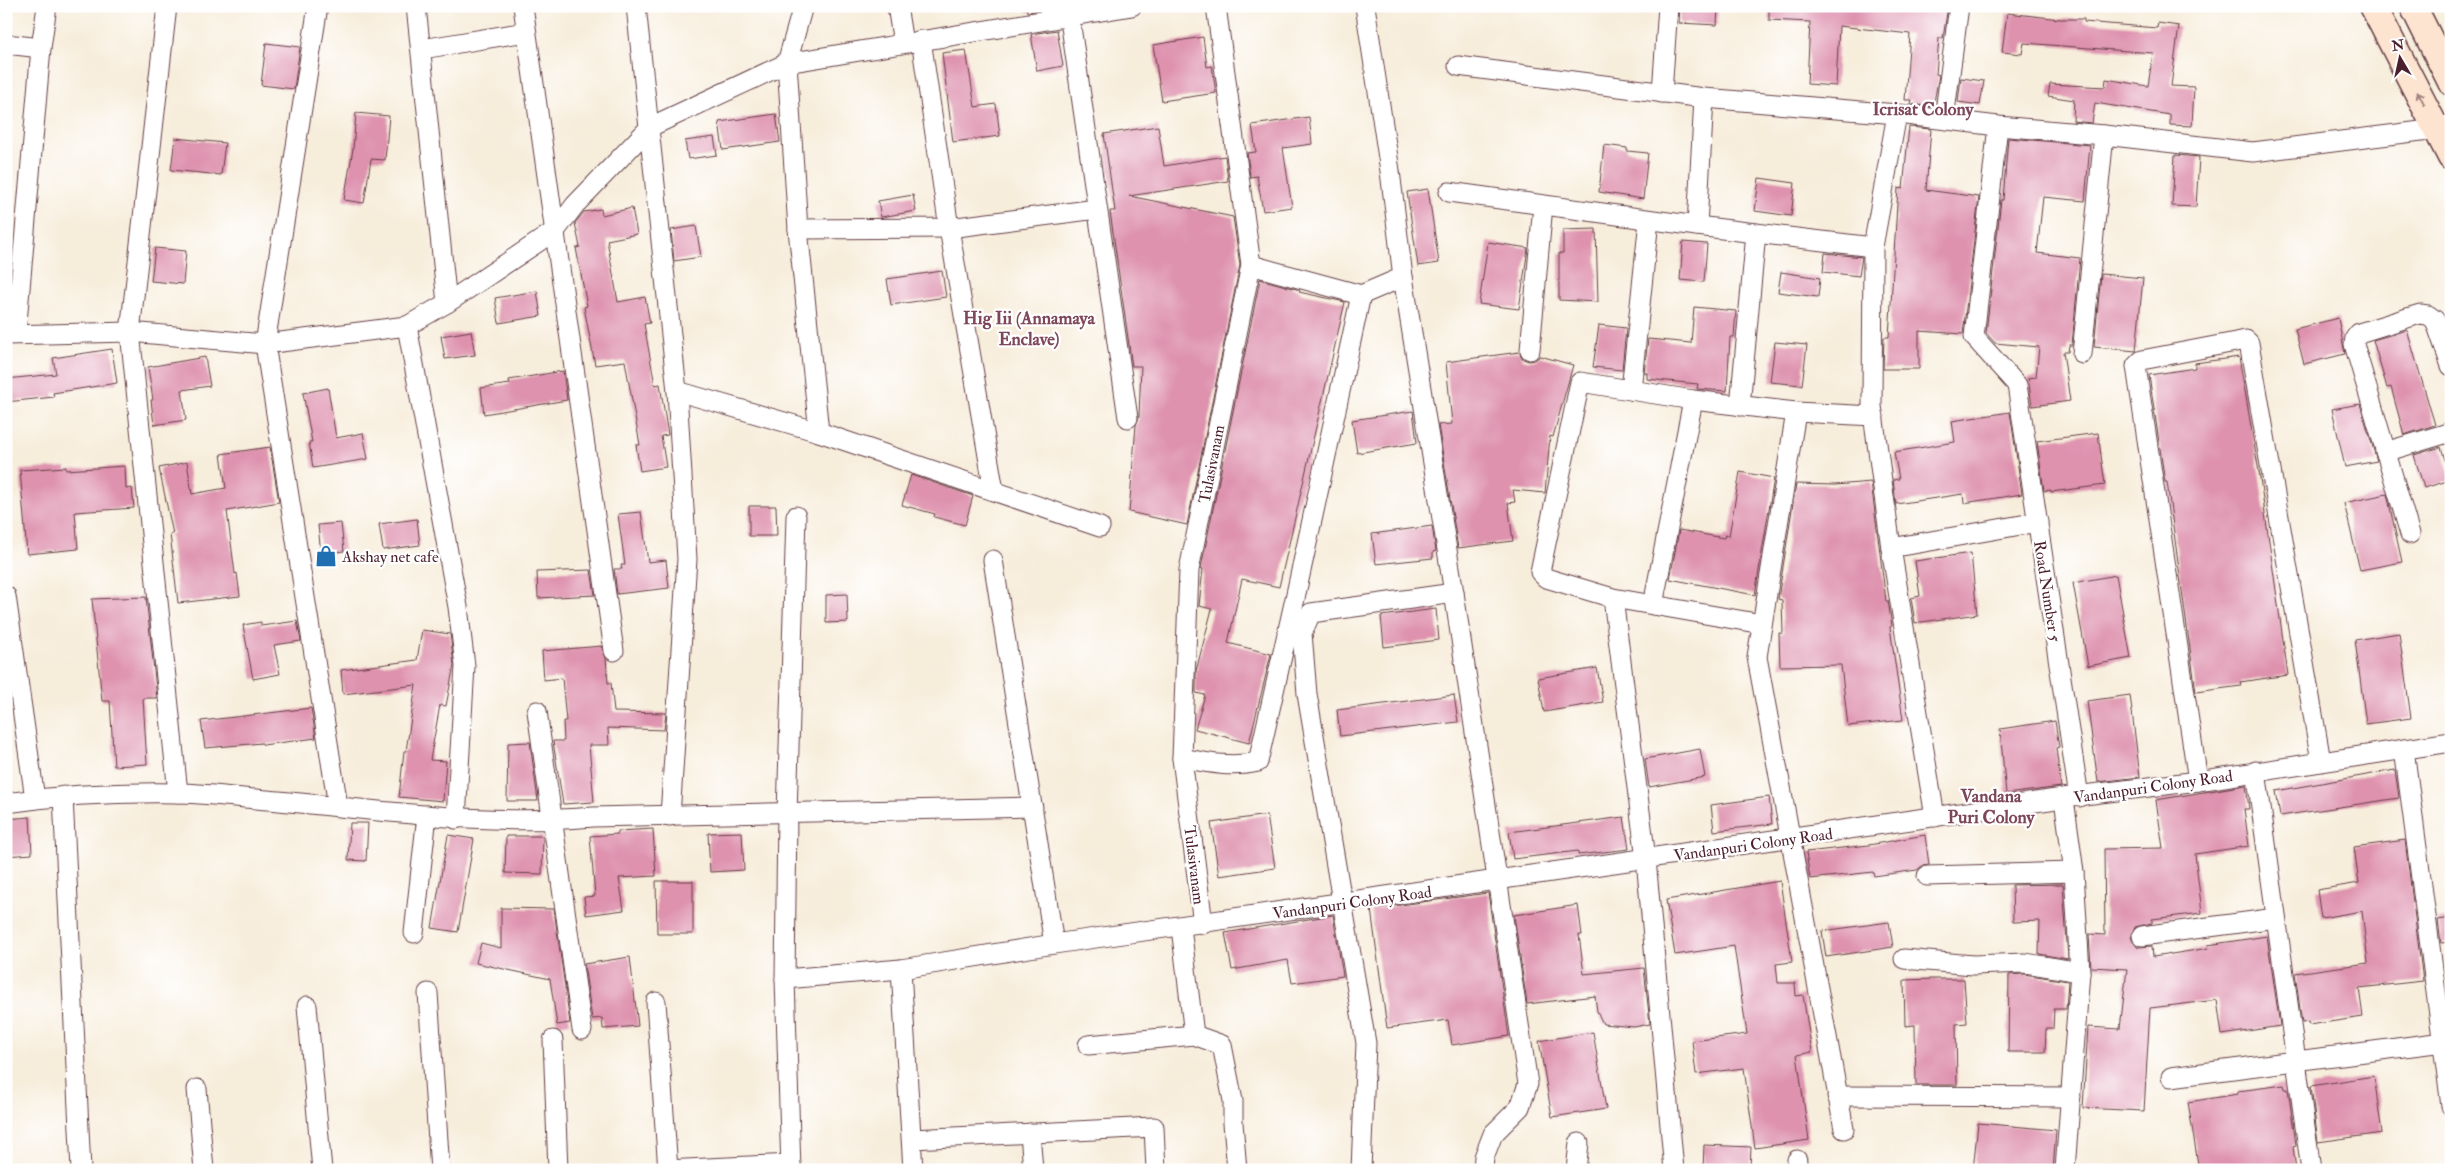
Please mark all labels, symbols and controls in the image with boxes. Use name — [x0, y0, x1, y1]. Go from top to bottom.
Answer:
north arrow — [2374, 32, 2424, 82]
text: N — [2390, 36, 2406, 55]
one-way arrow — [2416, 90, 2426, 105]
district label: Icrisat Colony — [1873, 98, 1975, 121]
district label: Hig Iii (Annamaya Enclave) — [963, 307, 1095, 351]
street label: Tulasivanam — [1195, 423, 1229, 505]
street label: Road Number 5 — [2029, 539, 2065, 643]
shop icon: Akshay net cafe — [313, 543, 339, 569]
place label: Akshay net cafe — [341, 547, 439, 567]
street label: Vandanpuri Colony Road — [2072, 766, 2234, 809]
district label: Vandana Puri Colony — [1947, 785, 2036, 829]
street label: Tulasivanam — [1179, 824, 1209, 906]
street label: Vandanpuri Colony Road — [1672, 824, 1834, 867]
street label: Vandanpuri Colony Road — [1271, 882, 1433, 925]

